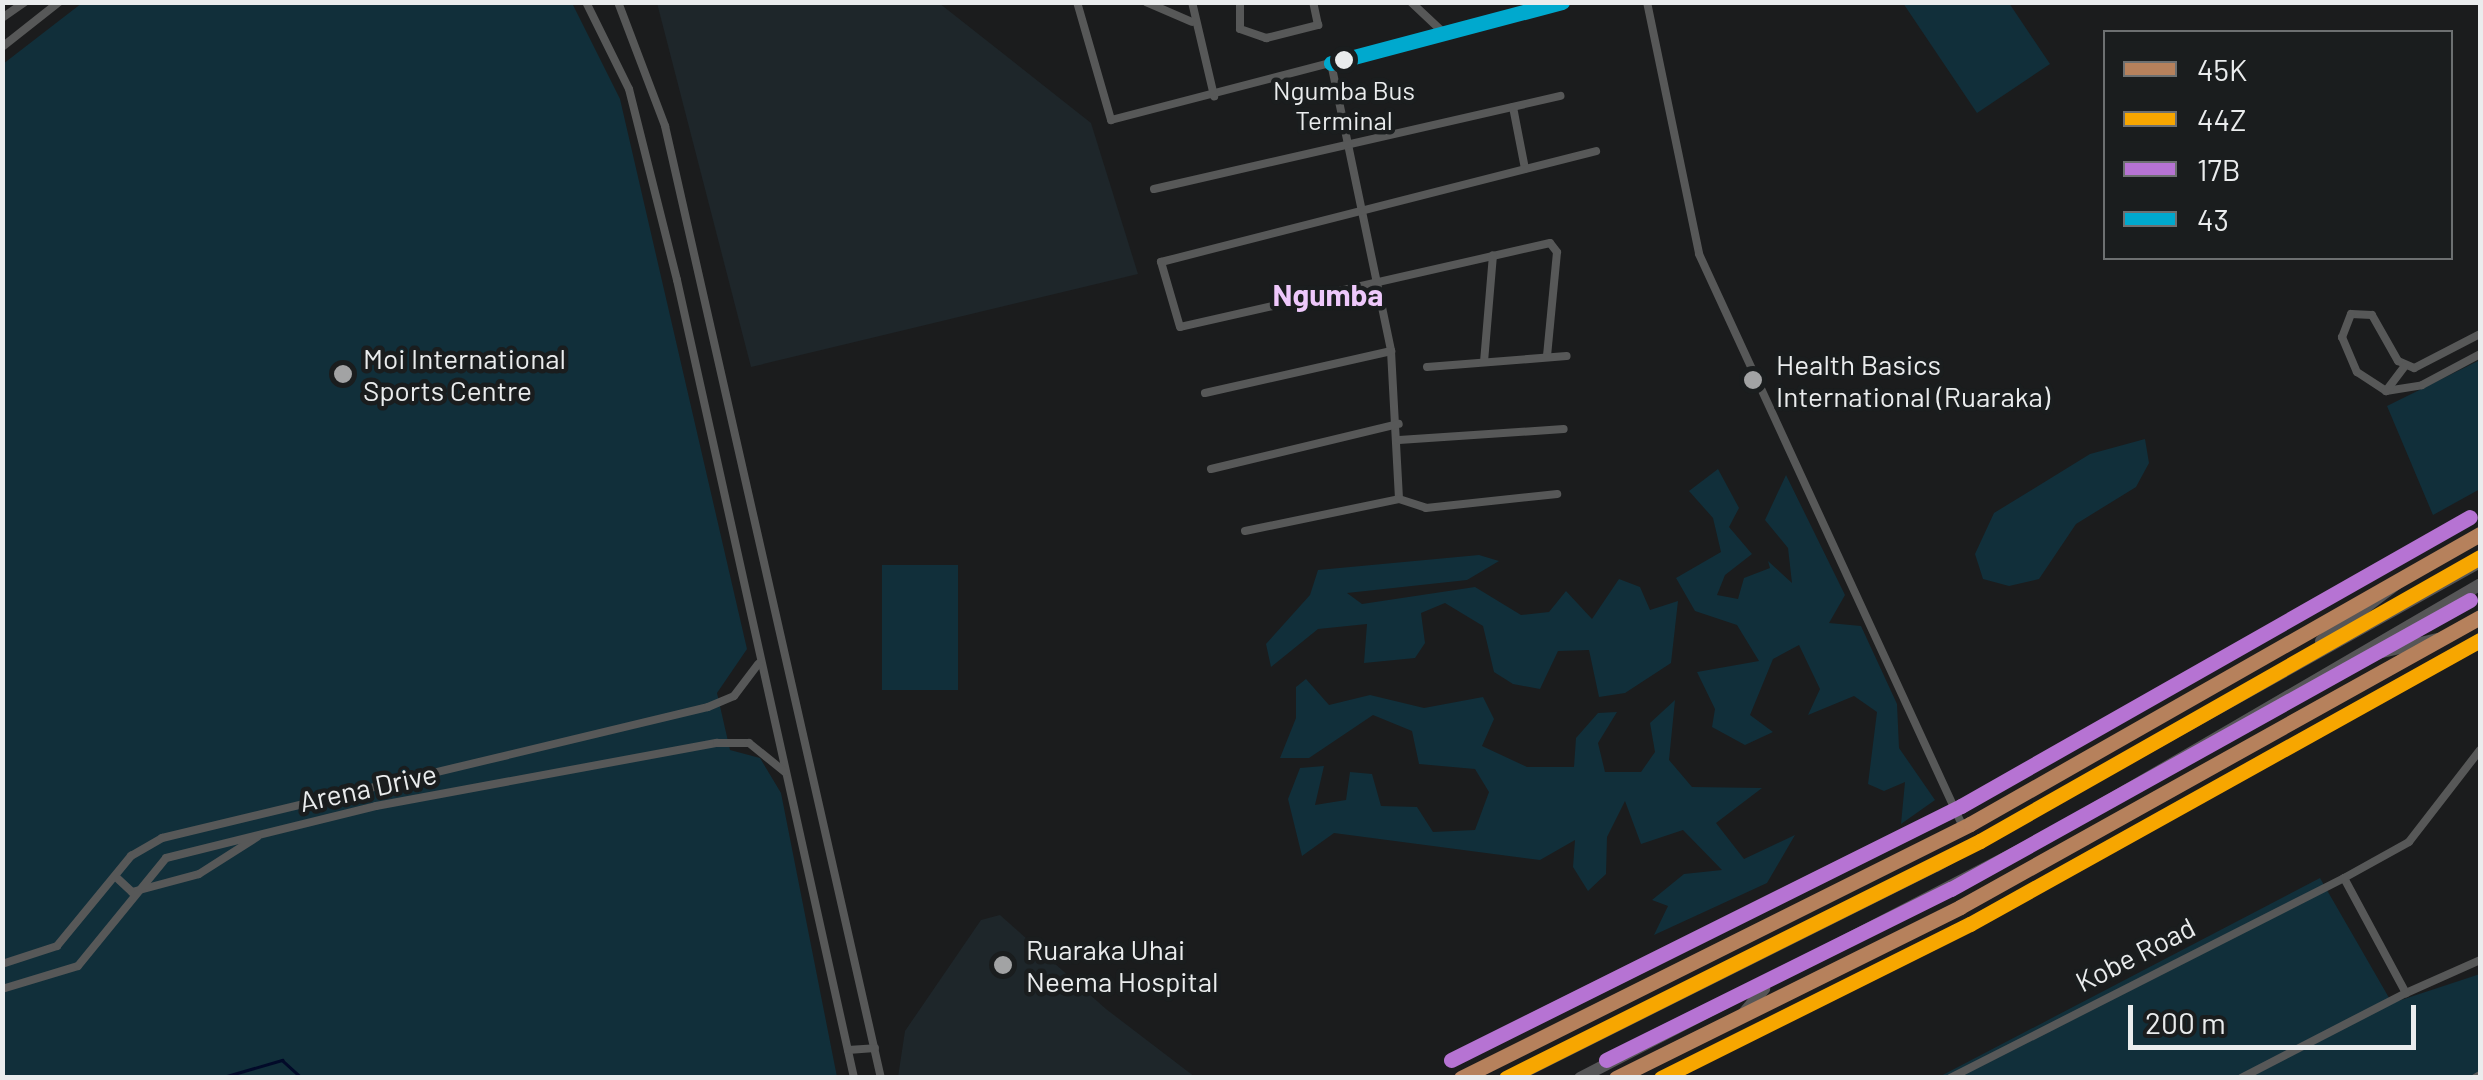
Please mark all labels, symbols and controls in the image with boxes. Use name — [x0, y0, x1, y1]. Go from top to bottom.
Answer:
legend — [2103, 30, 2453, 260]
marker: Ngumba Bus Terminal — [1334, 50, 1354, 70]
text: 45K — [2197, 51, 2247, 87]
place label: Ngumba Bus Terminal — [1273, 74, 1415, 136]
text: 44Z — [2197, 101, 2247, 137]
text: 17B — [2197, 151, 2241, 187]
text: 43 — [2197, 201, 2229, 237]
district label: Ngumba — [1273, 276, 1383, 312]
place label: Moi International Sports Centre — [363, 341, 566, 407]
place label: Health Basics International (Ruaraka) — [1776, 347, 2050, 413]
marker: Moi International Sports Centre — [332, 363, 354, 385]
marker: Health Basics International (Ruaraka) — [1740, 367, 1766, 393]
street label: Arena Drive — [296, 756, 440, 818]
street label: Kobe Road — [2070, 910, 2200, 998]
place label: Ruaraka Uhai Neema Hospital — [1026, 932, 1218, 998]
marker: Ruaraka Uhai Neema Hospital — [990, 952, 1016, 978]
scale bar — [2133, 985, 2420, 1047]
text: 200 m — [2145, 1004, 2226, 1040]

